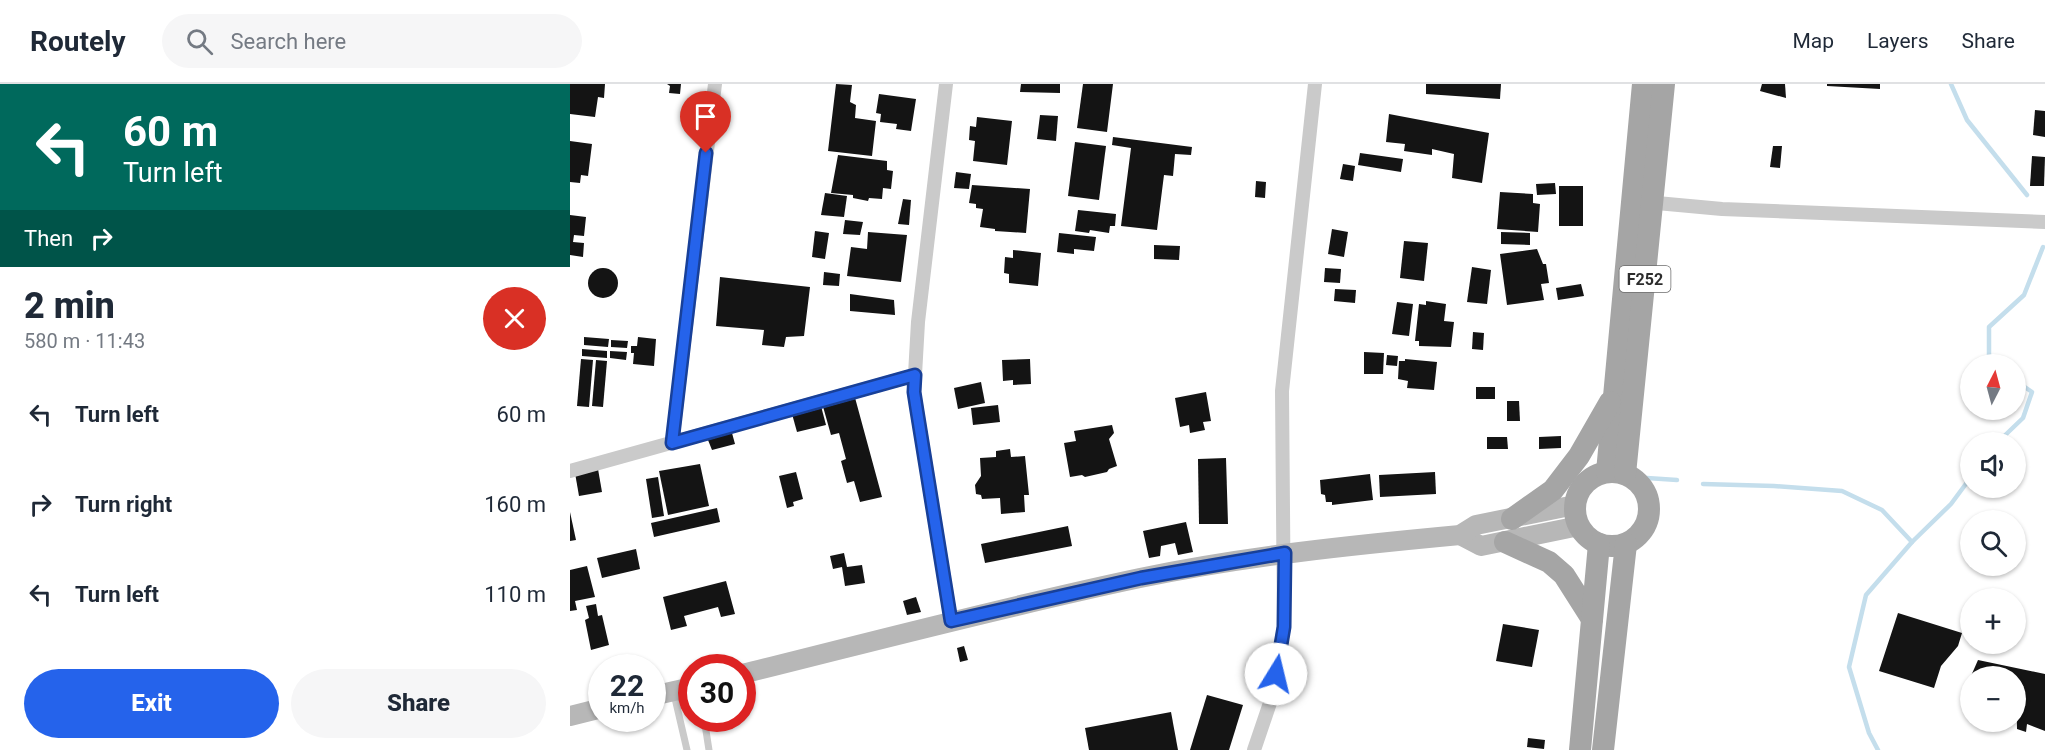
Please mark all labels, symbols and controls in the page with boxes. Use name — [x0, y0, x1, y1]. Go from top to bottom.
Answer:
search box — [162, 14, 582, 68]
text: Routely — [30, 25, 126, 58]
icon: search — [183, 25, 216, 58]
text: Search here — [231, 29, 346, 54]
text: Map — [1792, 29, 1834, 53]
text: Layers — [1867, 29, 1928, 53]
text: Share — [1961, 29, 2015, 53]
pin — [680, 91, 731, 153]
icon: arrive — [689, 100, 722, 133]
text: 60 m — [123, 107, 218, 156]
icon: left — [24, 108, 102, 186]
text: Turn left — [123, 157, 223, 189]
icon: right — [85, 222, 118, 255]
text: Then — [24, 226, 73, 251]
road number: F252 — [1620, 266, 1670, 292]
text: 2 min — [24, 285, 115, 327]
button: close — [483, 287, 546, 350]
text: 580 m · 11:43 — [24, 329, 145, 353]
north arrow — [1960, 354, 2026, 420]
map controls — [1960, 354, 2026, 732]
icon: left — [24, 398, 57, 431]
text: Turn left — [75, 402, 159, 427]
text: 60 m — [497, 402, 546, 427]
button: sound — [1960, 432, 2026, 498]
icon: right — [24, 488, 57, 521]
text: Turn right — [75, 492, 172, 517]
text: 160 m — [484, 492, 546, 517]
button: search — [1960, 510, 2026, 576]
icon: left — [24, 578, 57, 611]
text: Turn left — [75, 582, 159, 607]
text: 110 m — [484, 582, 546, 607]
button: + — [1960, 588, 2026, 654]
position arrow — [1244, 642, 1308, 706]
speed limit sign: 30 — [678, 654, 756, 732]
button: − — [1960, 666, 2026, 732]
text: 22 — [610, 668, 644, 703]
button: Exit — [24, 669, 279, 738]
button: Share — [291, 669, 546, 738]
text: km/h — [609, 699, 645, 717]

